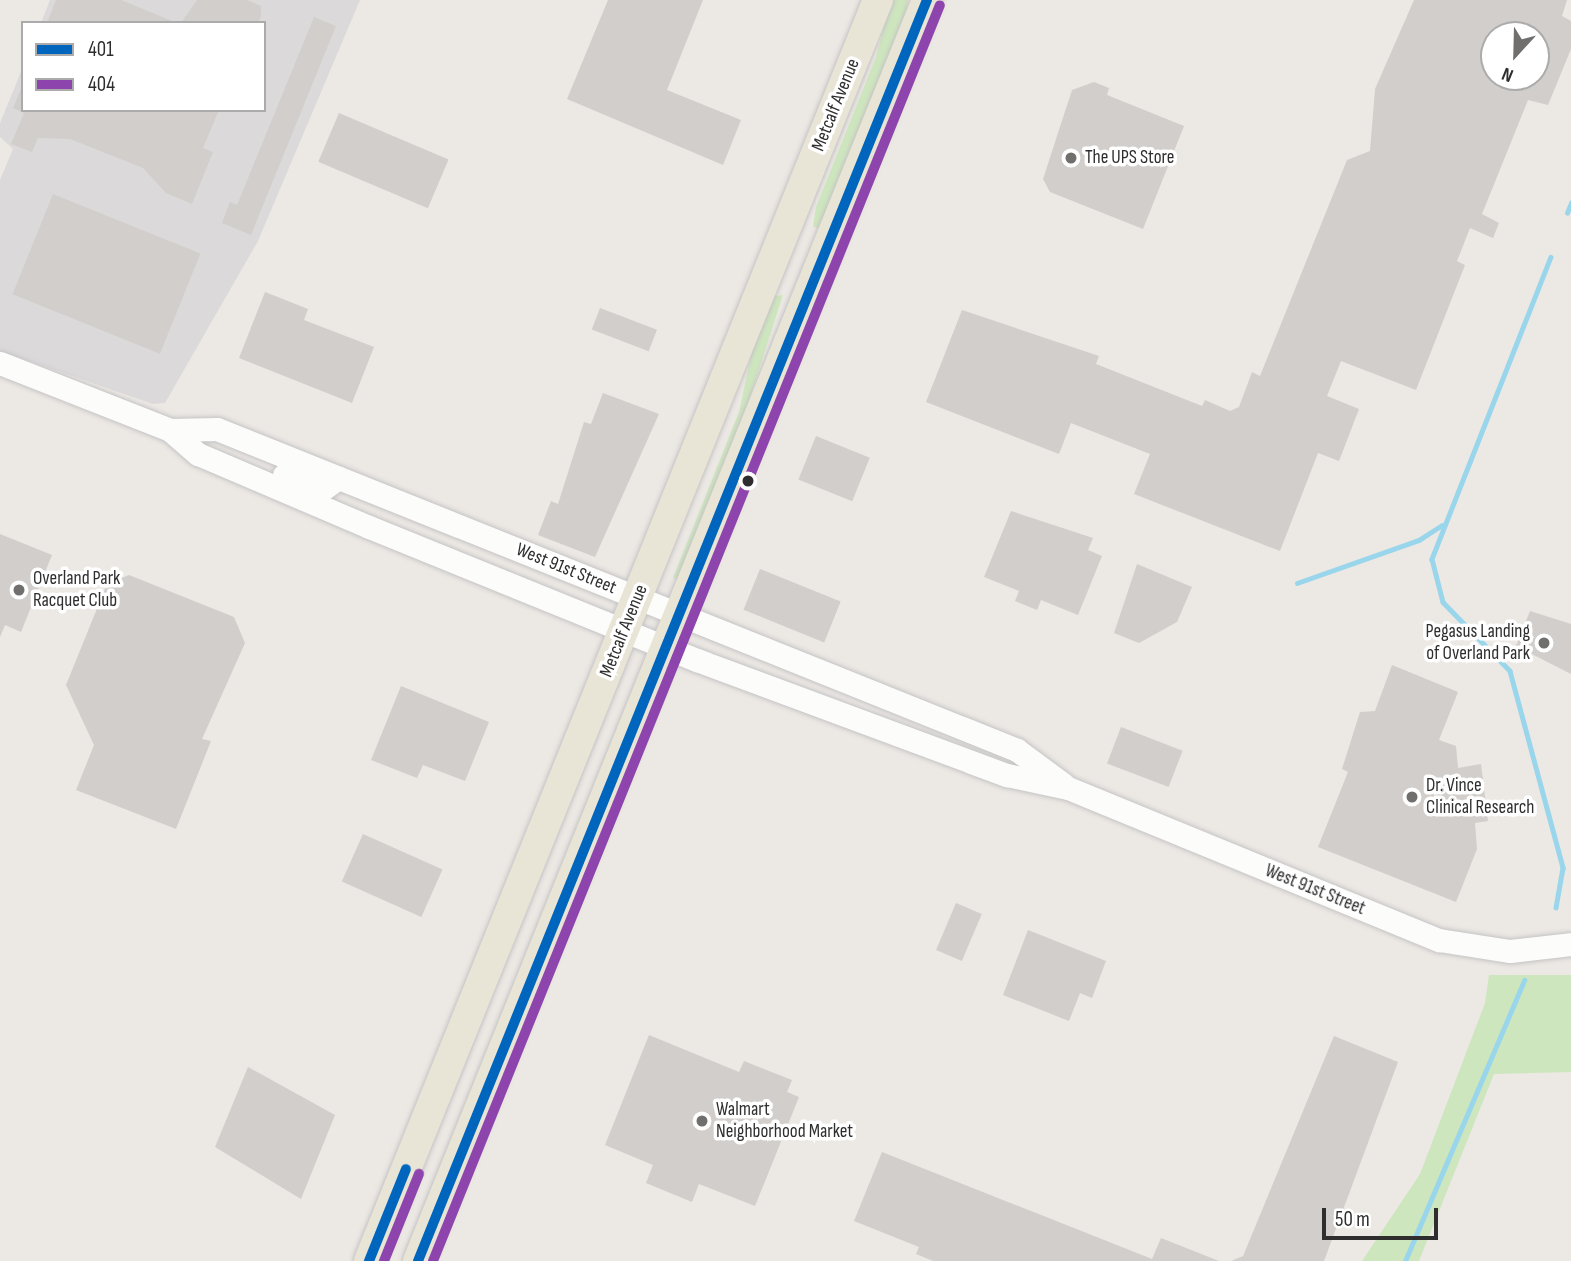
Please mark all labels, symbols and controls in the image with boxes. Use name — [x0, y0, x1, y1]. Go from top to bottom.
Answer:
legend — [21, 21, 266, 112]
north arrow — [1480, 21, 1550, 91]
text: 401 — [88, 37, 114, 62]
street label: Metcalf Avenue — [807, 55, 865, 155]
text: N — [1499, 62, 1517, 87]
text: 404 — [88, 72, 115, 97]
place label: The UPS Store — [1085, 147, 1174, 169]
marker: The UPS Store — [1063, 150, 1079, 166]
unlabelled marker — [741, 474, 755, 488]
street label: West 91st Street — [513, 539, 619, 599]
place label: Overland Park Racquet Club — [33, 568, 120, 612]
street label: Metcalf Avenue — [595, 581, 653, 681]
marker: Overland Park Racquet Club — [11, 582, 27, 598]
place label: Pegasus Landing of Overland Park — [1425, 621, 1530, 665]
marker: Pegasus Landing of Overland Park — [1536, 635, 1552, 651]
place label: Dr. Vince Clinical Research — [1426, 775, 1534, 819]
marker: Dr. Vince Clinical Research — [1404, 789, 1420, 805]
street label: West 91st Street — [1262, 860, 1368, 920]
place label: Walmart Neighborhood Market — [716, 1099, 853, 1143]
marker: Walmart Neighborhood Market — [694, 1113, 710, 1129]
scale bar — [1326, 1194, 1442, 1238]
text: 50 m — [1335, 1207, 1370, 1232]

